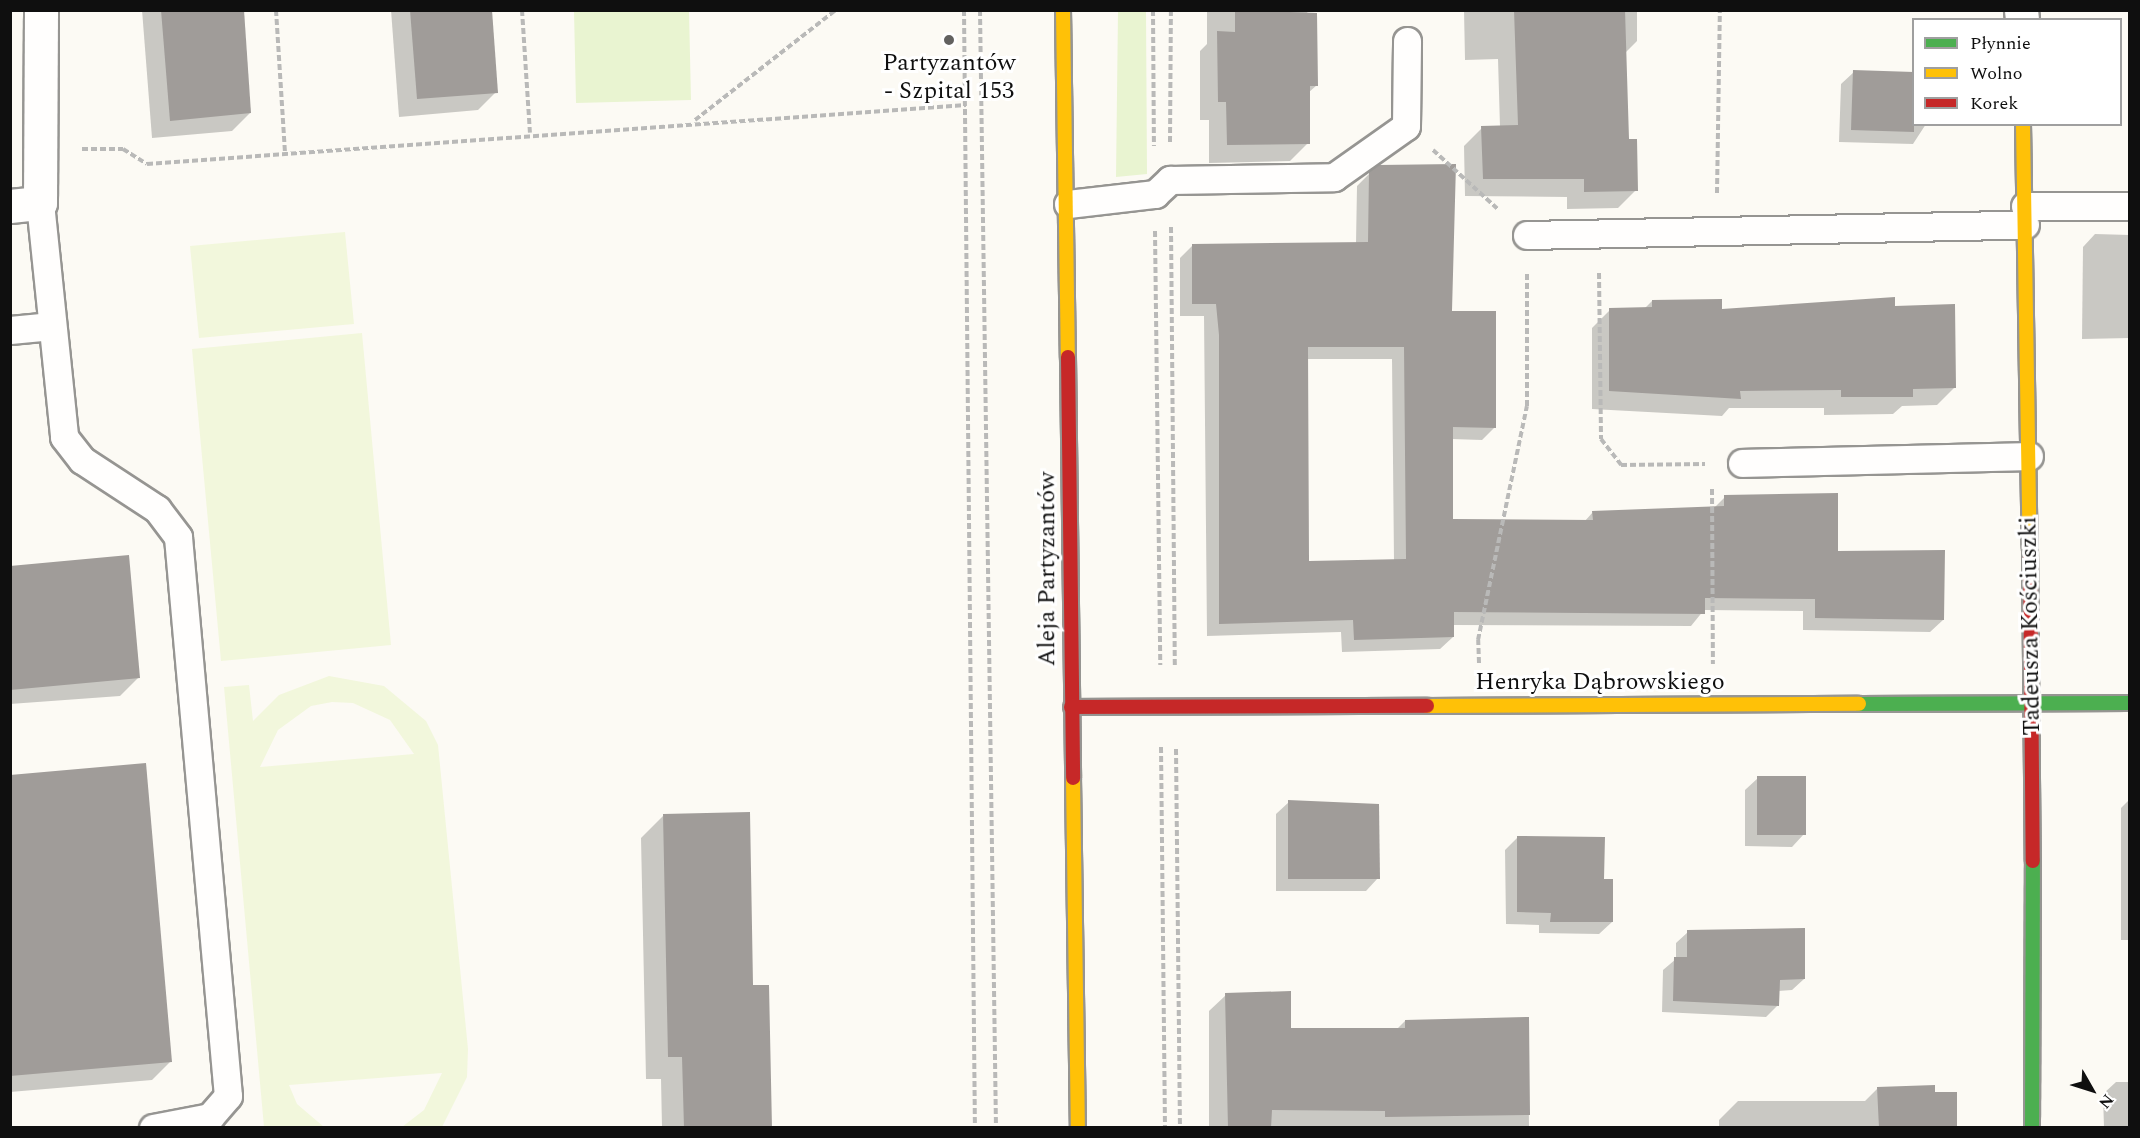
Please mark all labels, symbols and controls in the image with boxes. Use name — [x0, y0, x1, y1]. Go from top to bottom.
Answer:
legend — [1912, 18, 2122, 126]
text: Płynnie — [1970, 30, 2031, 57]
marker: Partyzantów - Szpital 153 — [942, 33, 956, 47]
place label: Partyzantów - Szpital 153 — [883, 50, 1015, 106]
text: Wolno — [1970, 60, 2023, 87]
text: Korek — [1970, 90, 2018, 117]
street label: Aleja Partyzantów — [1034, 472, 1062, 666]
street label: Tadeusza Kościuszki — [2015, 516, 2047, 736]
street label: Henryka Dąbrowskiego — [1475, 669, 1725, 697]
north arrow — [2062, 1060, 2122, 1120]
text: N — [2093, 1089, 2119, 1114]

